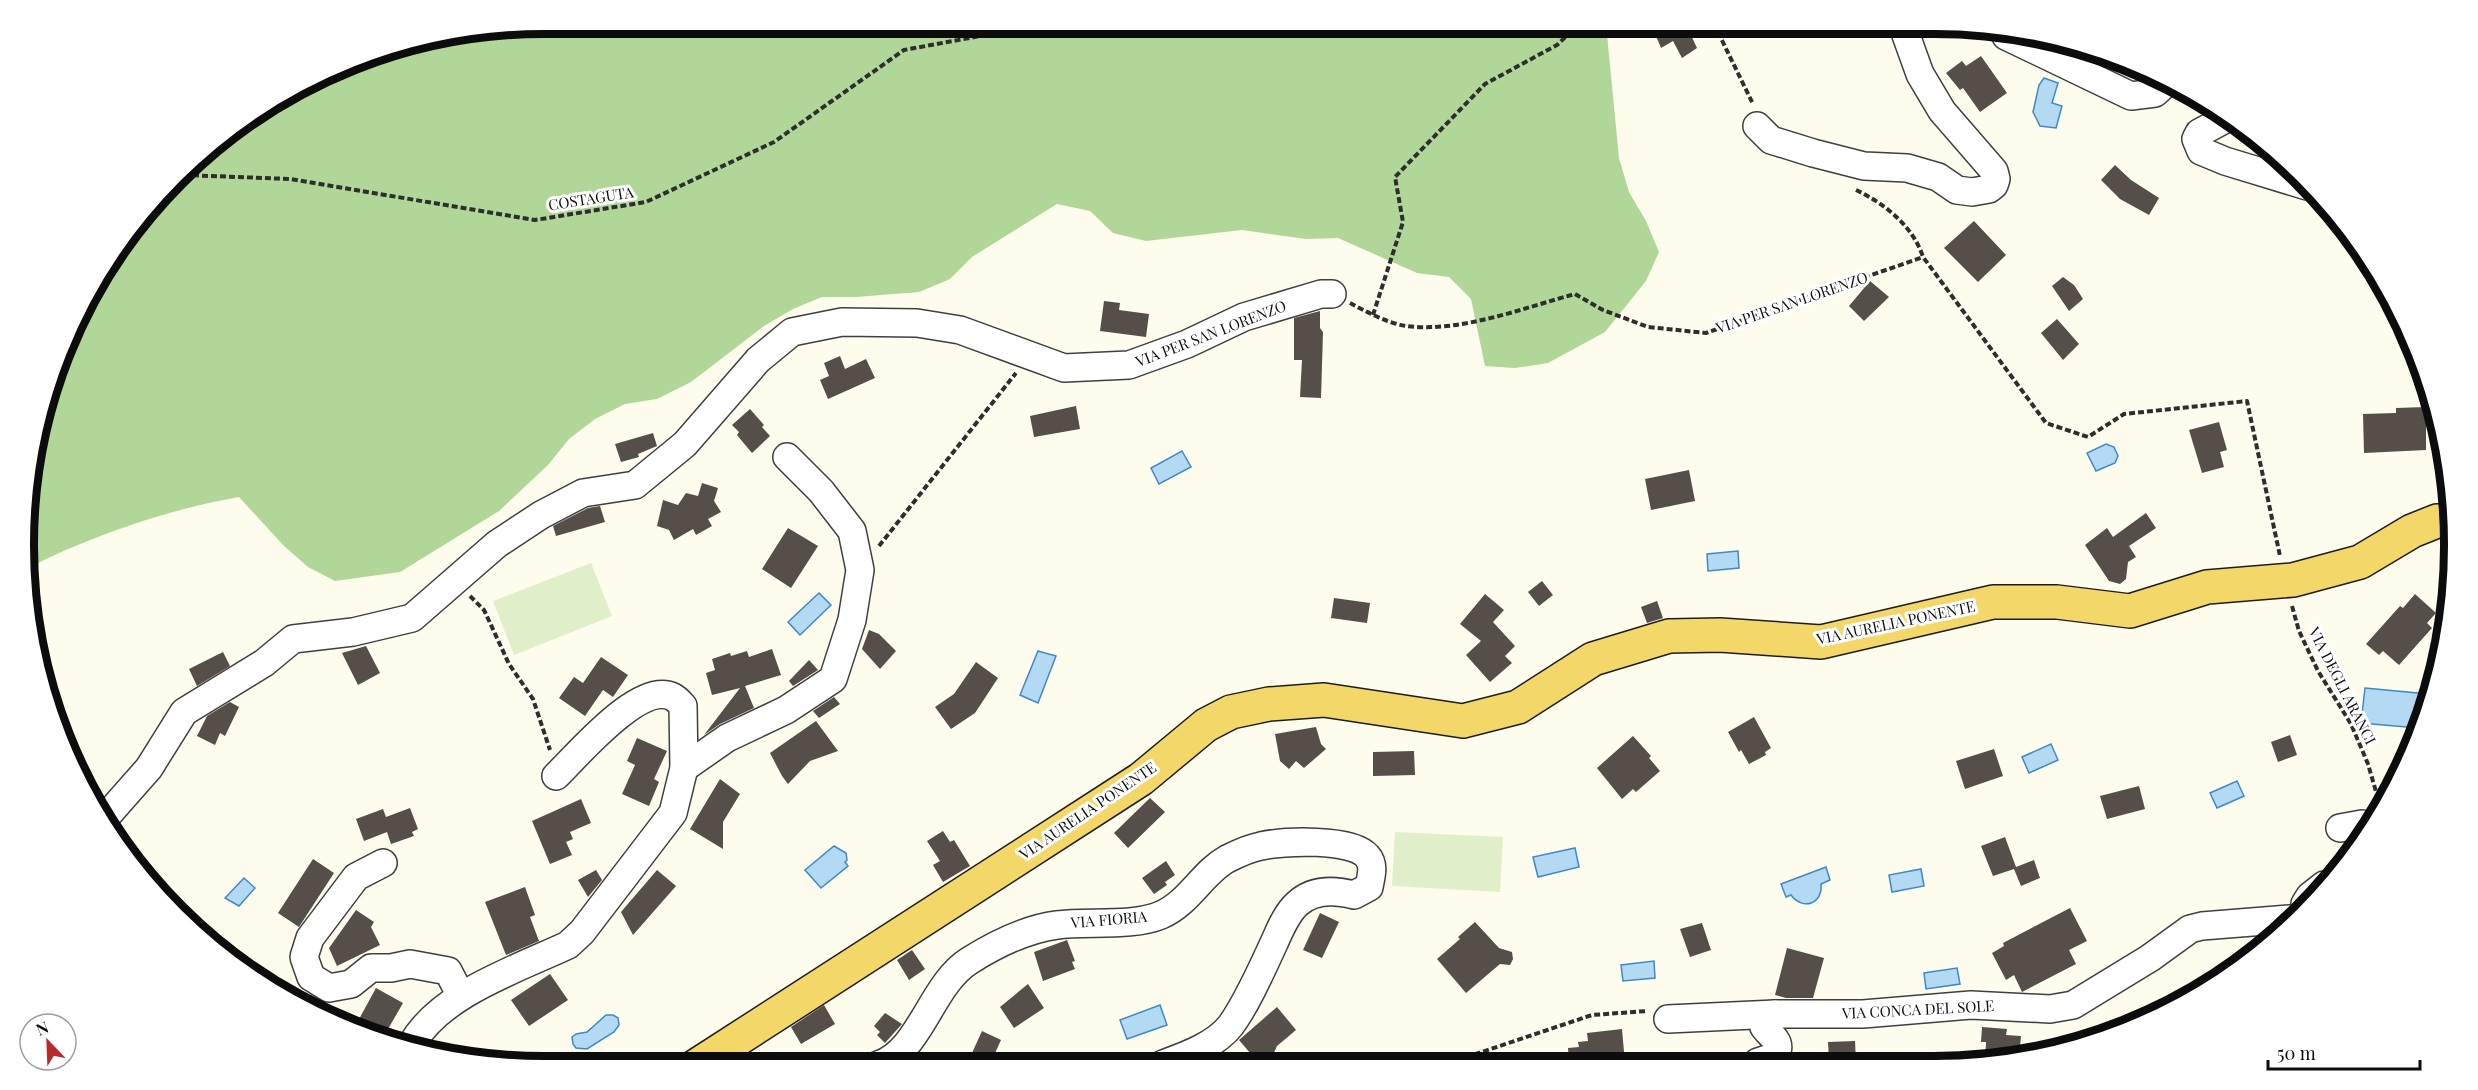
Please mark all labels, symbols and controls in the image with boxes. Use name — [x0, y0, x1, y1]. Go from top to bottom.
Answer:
street label: COSTAGUTA — [547, 181, 636, 215]
street label: VIA PER SAN LORENZO — [1712, 267, 1870, 338]
street label: VIA PER SAN LORENZO — [1132, 295, 1289, 371]
street label: VIA AURELIA PONENTE — [1814, 595, 1977, 649]
street label: VIA DEGLI ARANCI — [2304, 623, 2381, 748]
street label: VIA AURELIA PONENTE — [1014, 757, 1160, 864]
street label: VIA FIORIA — [1069, 906, 1148, 932]
street label: VIA CONCA DEL SOLE — [1840, 995, 1995, 1023]
north arrow — [18, 1012, 78, 1072]
text: N — [33, 1016, 52, 1040]
scale bar — [2268, 1033, 2420, 1071]
text: 50 m — [2277, 1041, 2316, 1065]

